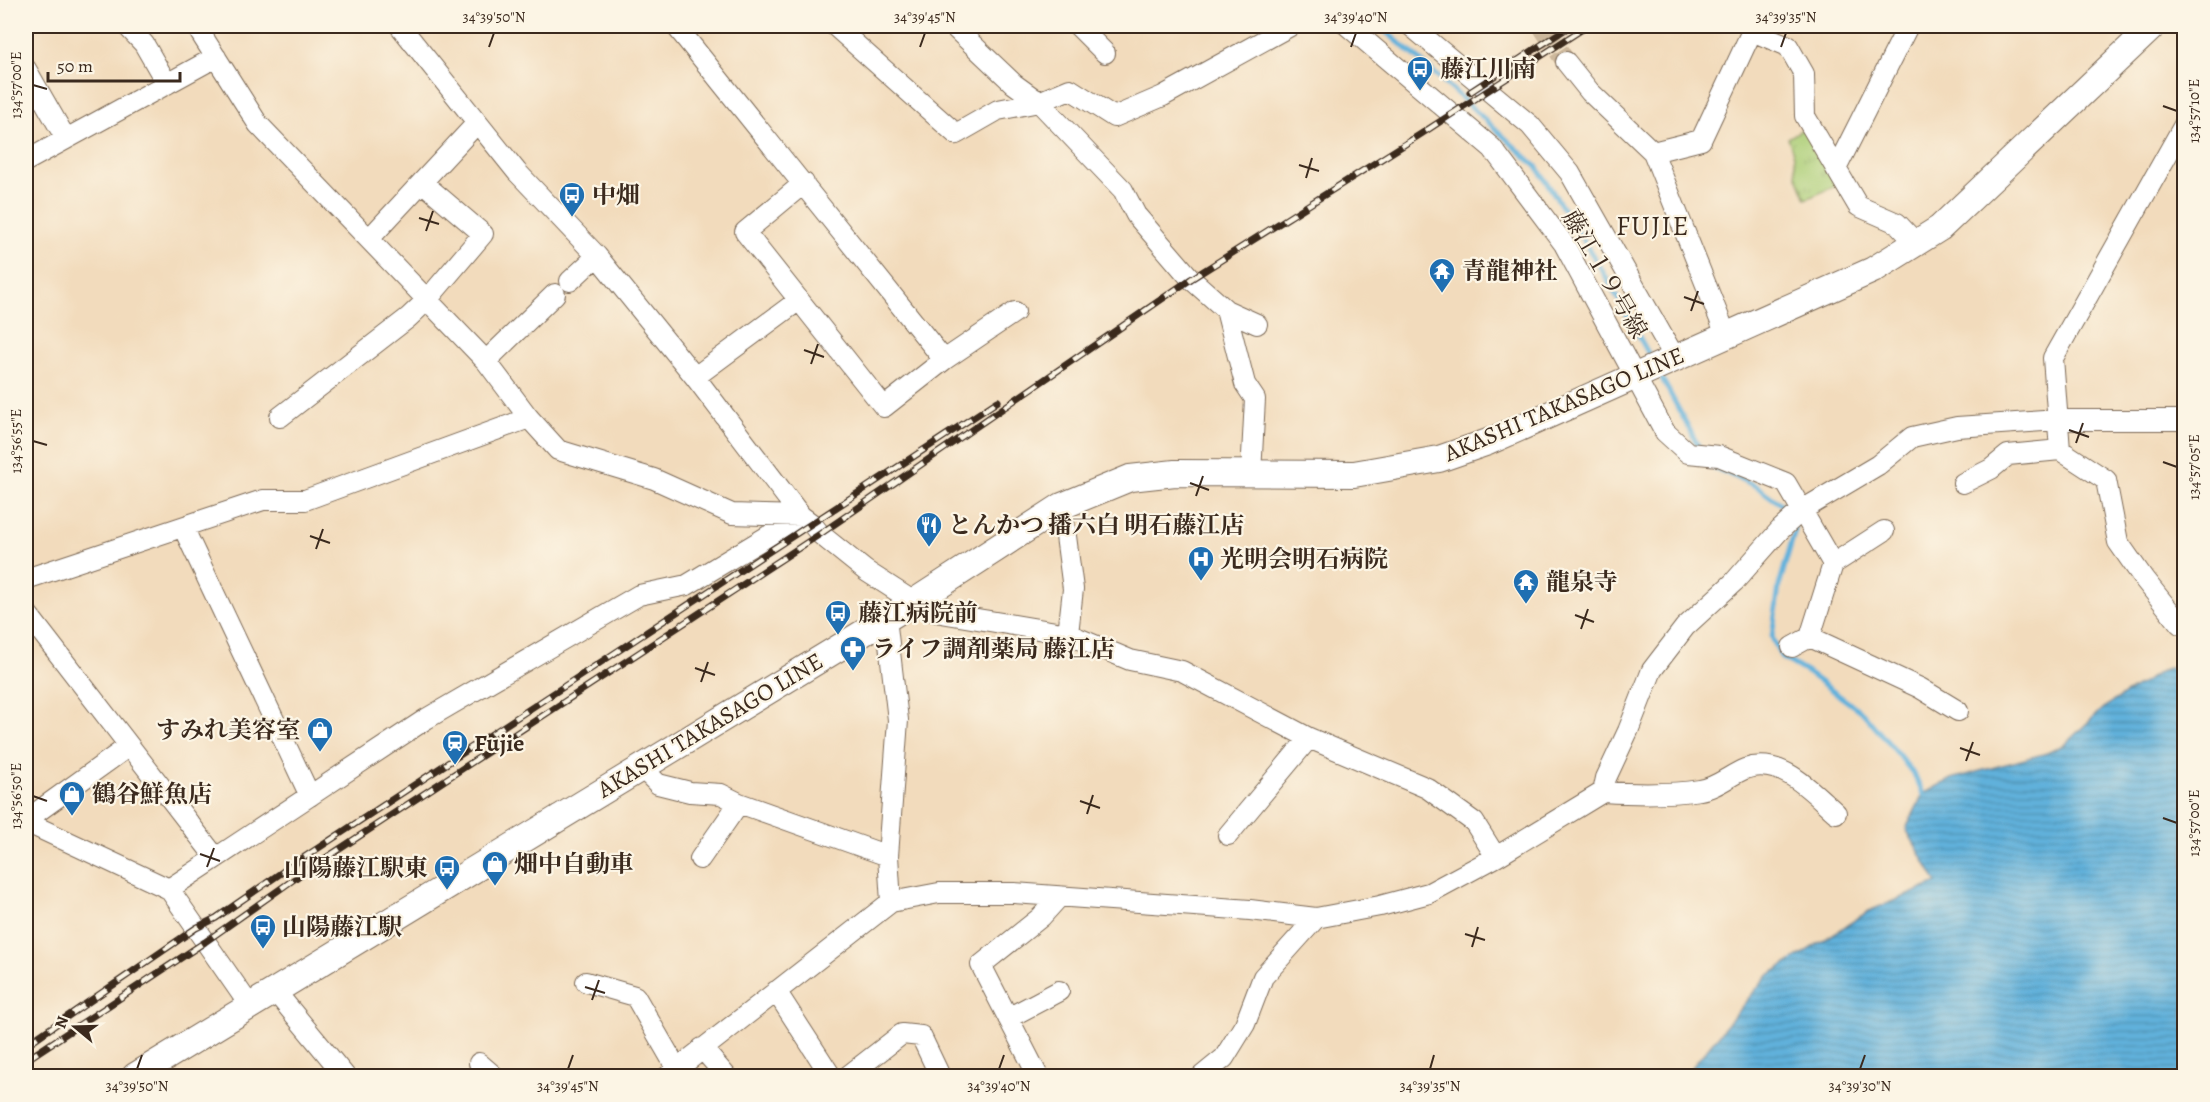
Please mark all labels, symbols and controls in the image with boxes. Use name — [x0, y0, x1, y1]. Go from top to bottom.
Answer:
text: 34°39'50"N — [463, 7, 526, 27]
text: 34°39'45"N — [894, 7, 956, 27]
text: 34°39'40"N — [1324, 7, 1388, 27]
text: 34°39'35"N — [1755, 7, 1817, 27]
scale bar — [48, 45, 180, 83]
text: 134°57'00"E — [6, 51, 26, 119]
place label: 藤江川南 — [1440, 53, 1536, 85]
text: 50 m — [57, 54, 93, 78]
bus stop icon: 藤江川南 — [1405, 54, 1435, 92]
text: 134°57'10"E — [2184, 79, 2204, 143]
place label: 中畑 — [592, 179, 640, 211]
bus stop icon: 中畑 — [557, 180, 587, 218]
street label: 藤江１９号線 — [1555, 204, 1655, 344]
district label: FUJIE — [1616, 208, 1690, 244]
place label: 青龍神社 — [1462, 255, 1558, 287]
temple icon: 青龍神社 — [1427, 256, 1457, 294]
street label: AKASHI TAKASAGO LINE — [1438, 339, 1689, 469]
text: 134°56'55"E — [6, 409, 26, 473]
text: 134°57'05"E — [2184, 434, 2204, 500]
place label: とんかつ 播六白 明石藤江店 — [948, 509, 1244, 541]
restaurant icon: とんかつ 播六白 明石藤江店 — [914, 510, 944, 548]
place label: 光明会明石病院 — [1220, 543, 1388, 575]
hospital icon: 光明会明石病院 — [1186, 544, 1216, 582]
place label: 龍泉寺 — [1546, 566, 1618, 598]
temple icon: 龍泉寺 — [1511, 567, 1541, 605]
place label: 藤江病院前 — [858, 597, 978, 629]
bus stop icon: 藤江病院前 — [823, 598, 853, 636]
place label: ライフ調剤薬局 藤江店 — [872, 633, 1115, 665]
pharmacy icon: ライフ調剤薬局 藤江店 — [838, 634, 868, 672]
street label: AKASHI TAKASAGO LINE — [590, 645, 829, 806]
place label: すみれ美容室 — [156, 714, 300, 746]
shop icon: すみれ美容室 — [305, 715, 335, 753]
place label: Fujie — [474, 727, 524, 759]
station icon: Fujie — [440, 728, 470, 766]
text: 134°56'50"E — [6, 763, 26, 829]
place label: 鶴谷鮮魚店 — [92, 778, 212, 810]
shop icon: 鶴谷鮮魚店 — [57, 779, 87, 817]
text: 134°57'00"E — [2184, 789, 2204, 857]
place label: 畑中自動車 — [514, 848, 634, 880]
shop icon: 畑中自動車 — [480, 849, 510, 887]
place label: 山陽藤江駅東 — [284, 852, 428, 884]
bus stop icon: 山陽藤江駅東 — [432, 853, 462, 891]
place label: 山陽藤江駅 — [282, 911, 402, 943]
bus stop icon: 山陽藤江駅 — [248, 912, 278, 950]
north arrow — [45, 997, 105, 1057]
text: N — [49, 1013, 74, 1032]
text: 34°39'50"N — [106, 1076, 169, 1096]
text: 34°39'45"N — [537, 1076, 599, 1096]
text: 34°39'40"N — [967, 1076, 1031, 1096]
text: 34°39'35"N — [1399, 1076, 1461, 1096]
text: 34°39'30"N — [1829, 1076, 1892, 1096]

